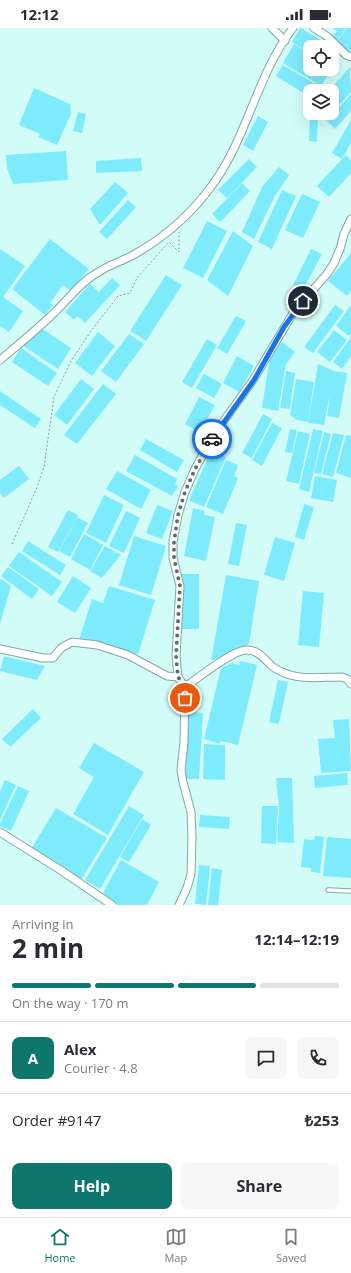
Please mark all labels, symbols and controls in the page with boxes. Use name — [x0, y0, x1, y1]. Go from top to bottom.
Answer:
text: 12:12 — [20, 4, 59, 24]
map controls — [303, 40, 339, 120]
button: locate — [303, 40, 339, 76]
button: layers — [303, 84, 339, 120]
pin — [286, 284, 320, 318]
icon: home — [292, 290, 314, 312]
courier — [192, 419, 232, 459]
icon: car — [201, 428, 223, 450]
pin — [168, 681, 202, 715]
icon: bag — [174, 687, 196, 709]
text: Arriving in — [12, 915, 74, 933]
text: 12:14–12:19 — [254, 929, 339, 949]
text: 2 min — [12, 930, 84, 966]
text: On the way · 170 m — [12, 994, 128, 1012]
button: chat — [245, 1037, 287, 1079]
button: phone — [297, 1037, 339, 1079]
text: Alex — [64, 1039, 96, 1059]
text: A — [28, 1048, 38, 1068]
text: Courier · 4.8 — [64, 1059, 138, 1077]
text: Order #9147 — [12, 1110, 101, 1130]
text: ₺253 — [305, 1110, 339, 1130]
button: Help — [12, 1163, 172, 1209]
button: Share — [180, 1163, 339, 1209]
tab: Home — [44, 1226, 76, 1265]
tab: Map — [164, 1226, 187, 1265]
tab: Saved — [276, 1226, 307, 1265]

